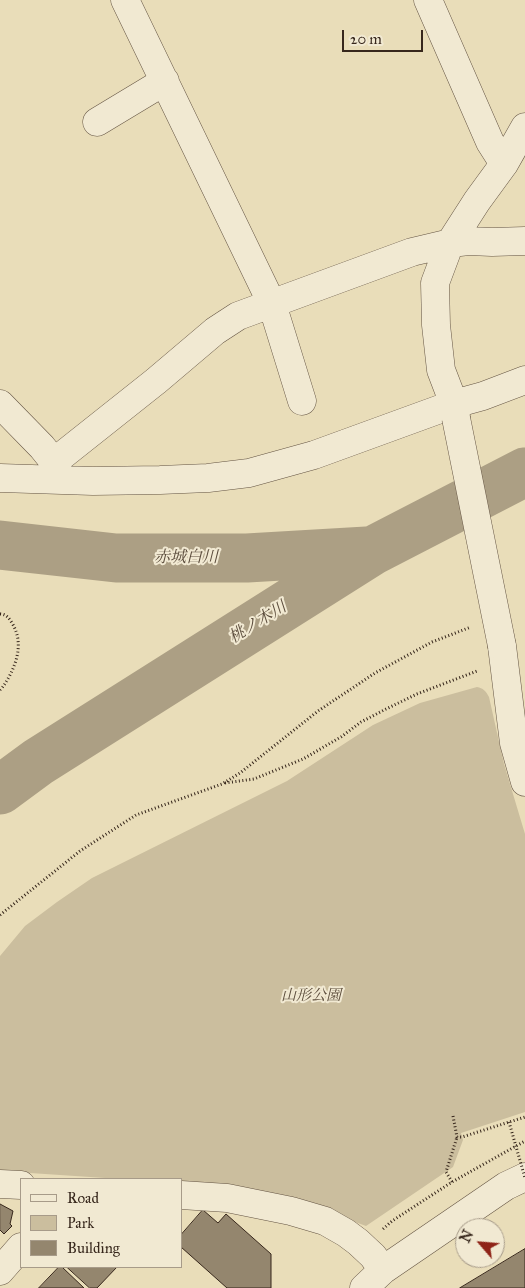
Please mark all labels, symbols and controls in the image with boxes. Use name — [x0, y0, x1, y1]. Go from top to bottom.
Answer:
scale bar — [345, 20, 426, 52]
text: 20 m — [350, 30, 382, 48]
water label: 赤城白川 — [154, 548, 218, 568]
water label: 桃ノ木川 — [226, 598, 290, 648]
park label: 山形公園 — [281, 987, 341, 1005]
legend — [20, 1178, 182, 1268]
text: Road — [67, 1189, 99, 1207]
text: Park — [67, 1214, 94, 1232]
north arrow — [455, 1218, 505, 1268]
text: N — [457, 1227, 477, 1246]
text: Building — [67, 1239, 120, 1257]

